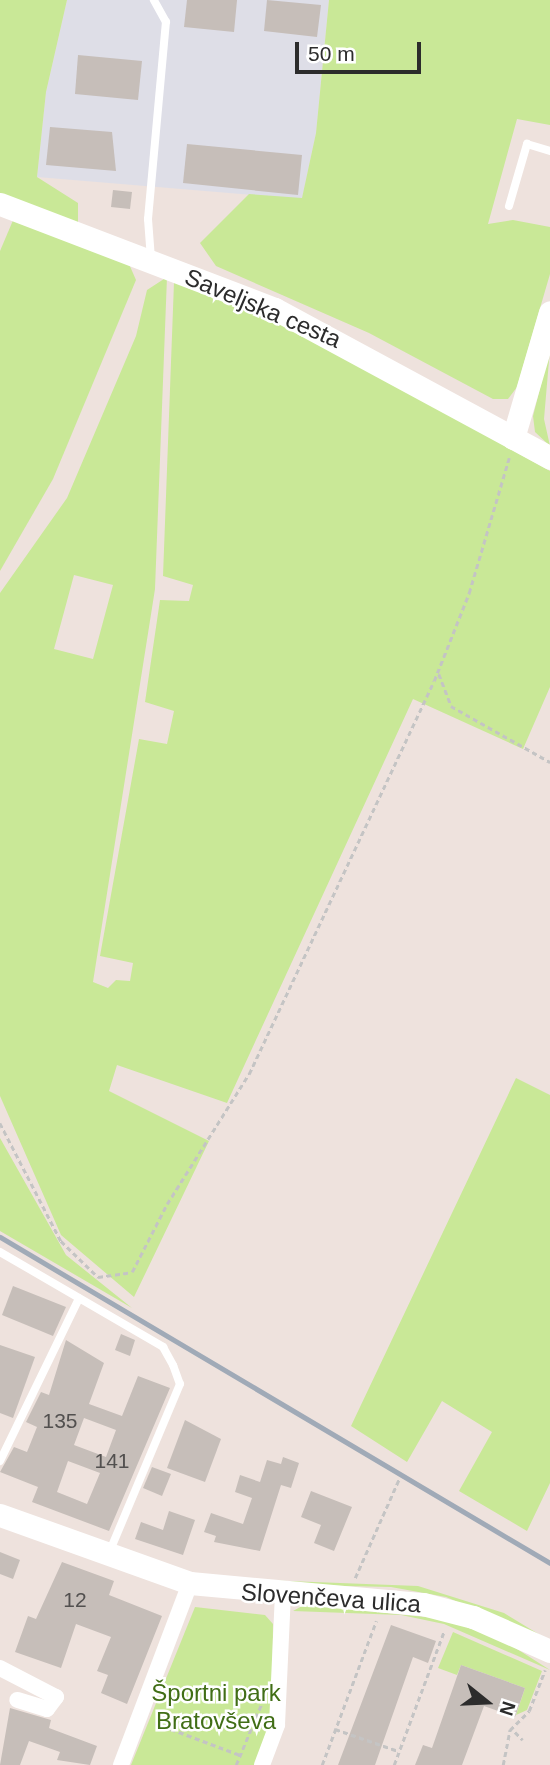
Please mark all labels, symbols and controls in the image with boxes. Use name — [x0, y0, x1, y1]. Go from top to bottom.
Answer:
scale bar — [298, 28, 424, 72]
text: 50 m — [308, 42, 355, 65]
street label: Saveljska cesta — [181, 262, 345, 354]
house number: 135 — [42, 1408, 78, 1434]
house number: 141 — [94, 1448, 130, 1474]
street label: Slovenčeva ulica — [240, 1577, 422, 1619]
house number: 12 — [63, 1587, 87, 1613]
north arrow — [452, 1667, 522, 1737]
park label: Športni park Bratovševa — [151, 1679, 281, 1735]
text: N — [495, 1699, 520, 1718]

